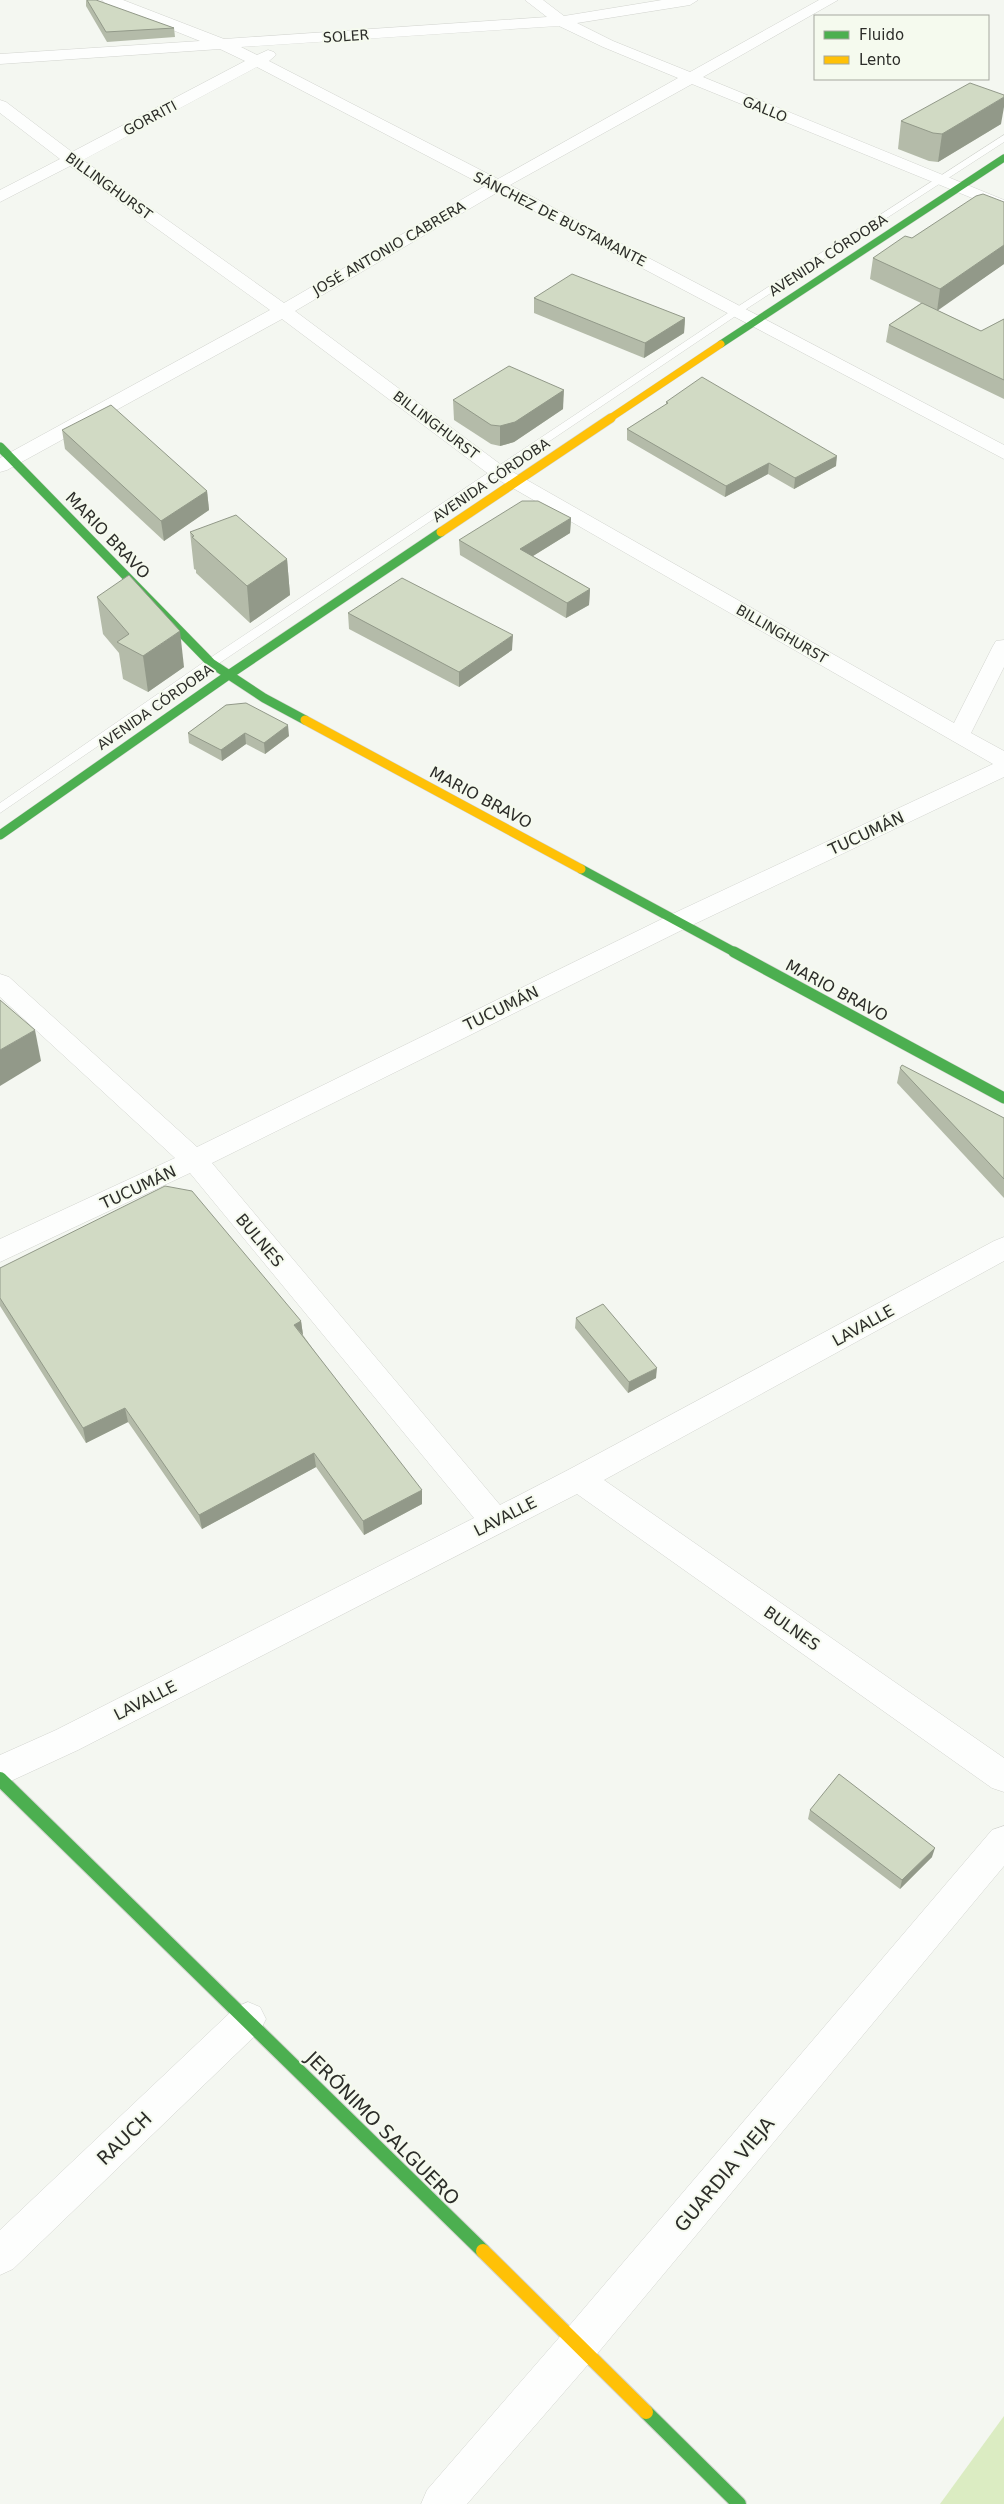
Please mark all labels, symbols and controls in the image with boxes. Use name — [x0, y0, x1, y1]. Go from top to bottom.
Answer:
legend — [814, 15, 989, 80]
street label: SOLER — [322, 26, 370, 46]
text: Fluido — [859, 26, 904, 44]
text: Lento — [859, 51, 901, 69]
street label: GALLO — [740, 93, 790, 125]
street label: GORRITI — [121, 97, 179, 139]
street label: BILLINGHURST — [63, 149, 156, 223]
street label: SÁNCHEZ DE BUSTAMANTE — [471, 168, 649, 270]
street label: JOSÉ ANTONIO CABRERA — [309, 198, 468, 299]
street label: AVENIDA CÓRDOBA — [765, 210, 890, 299]
street label: BILLINGHURST — [390, 388, 482, 463]
street label: AVENIDA CÓRDOBA — [429, 434, 553, 525]
street label: MARIO BRAVO — [62, 488, 154, 583]
street label: BILLINGHURST — [734, 601, 831, 667]
street label: AVENIDA CÓRDOBA — [93, 660, 216, 753]
street label: MARIO BRAVO — [426, 763, 535, 832]
street label: TUCUMÁN — [825, 808, 907, 860]
street label: MARIO BRAVO — [782, 956, 891, 1025]
street label: TUCUMÁN — [460, 982, 542, 1035]
street label: TUCUMÁN — [97, 1162, 179, 1214]
street label: BULNES — [232, 1210, 287, 1271]
street label: LAVALLE — [829, 1301, 898, 1350]
street label: LAVALLE — [471, 1493, 540, 1540]
street label: BULNES — [760, 1602, 823, 1655]
street label: LAVALLE — [111, 1677, 180, 1724]
street label: JERÓNIMO SALGUERO — [301, 2045, 465, 2209]
street label: RAUCH — [92, 2107, 156, 2169]
street label: GUARDIA VIEJA — [670, 2112, 778, 2236]

